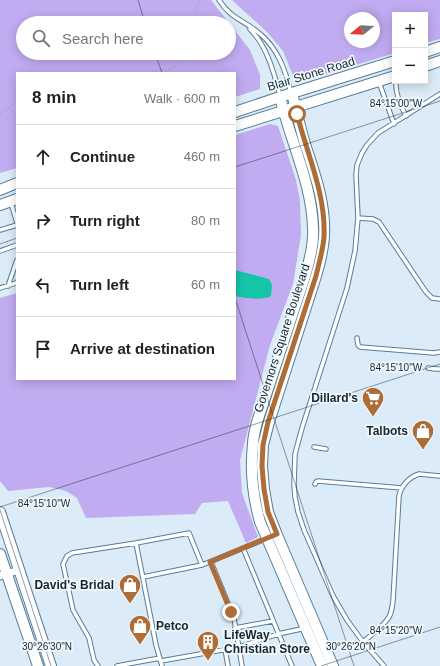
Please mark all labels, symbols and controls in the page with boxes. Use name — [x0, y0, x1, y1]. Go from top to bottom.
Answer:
north arrow — [344, 12, 380, 48]
map controls — [392, 12, 428, 84]
button: + — [392, 12, 428, 48]
search box — [16, 16, 236, 60]
icon: search — [30, 27, 52, 49]
text: Search here — [62, 30, 144, 47]
button: − — [392, 48, 428, 84]
street label: Blair Stone Road — [266, 54, 356, 94]
text: 8 min — [32, 88, 76, 107]
text: Walk · 600 m — [144, 91, 220, 106]
text: 84°15'00"W — [370, 98, 423, 109]
route start — [288, 105, 306, 123]
icon: ahead — [32, 146, 54, 168]
text: Continue — [70, 148, 135, 165]
text: 460 m — [184, 149, 220, 164]
icon: right — [32, 210, 54, 232]
text: Turn right — [70, 212, 140, 229]
text: 80 m — [191, 213, 220, 228]
street label: Governors Square Boulevard — [251, 262, 313, 414]
icon: left — [32, 274, 54, 296]
text: Turn left — [70, 276, 129, 293]
text: 60 m — [191, 277, 220, 292]
icon: arrive — [32, 338, 54, 360]
text: Arrive at destination — [70, 340, 215, 357]
text: 84°15'10"W — [370, 362, 423, 373]
supermarket icon: Dillard's — [360, 385, 386, 418]
place label: Dillard's — [311, 391, 358, 405]
shop icon: Talbots — [410, 418, 436, 451]
place label: Talbots — [366, 424, 408, 438]
text: 84°15'10"W — [18, 498, 71, 509]
shop icon: David's Bridal — [117, 572, 143, 605]
place label: David's Bridal — [34, 578, 114, 592]
route end — [222, 603, 240, 621]
shop icon: Petco — [127, 613, 153, 646]
place label: Petco — [156, 619, 189, 633]
text: 84°15'20"W — [370, 625, 423, 636]
place label: LifeWay Christian Store — [224, 628, 310, 656]
building icon: LifeWay Christian Store — [195, 629, 221, 662]
text: 30°26'30"N — [22, 641, 72, 652]
text: 30°26'20"N — [326, 641, 376, 652]

